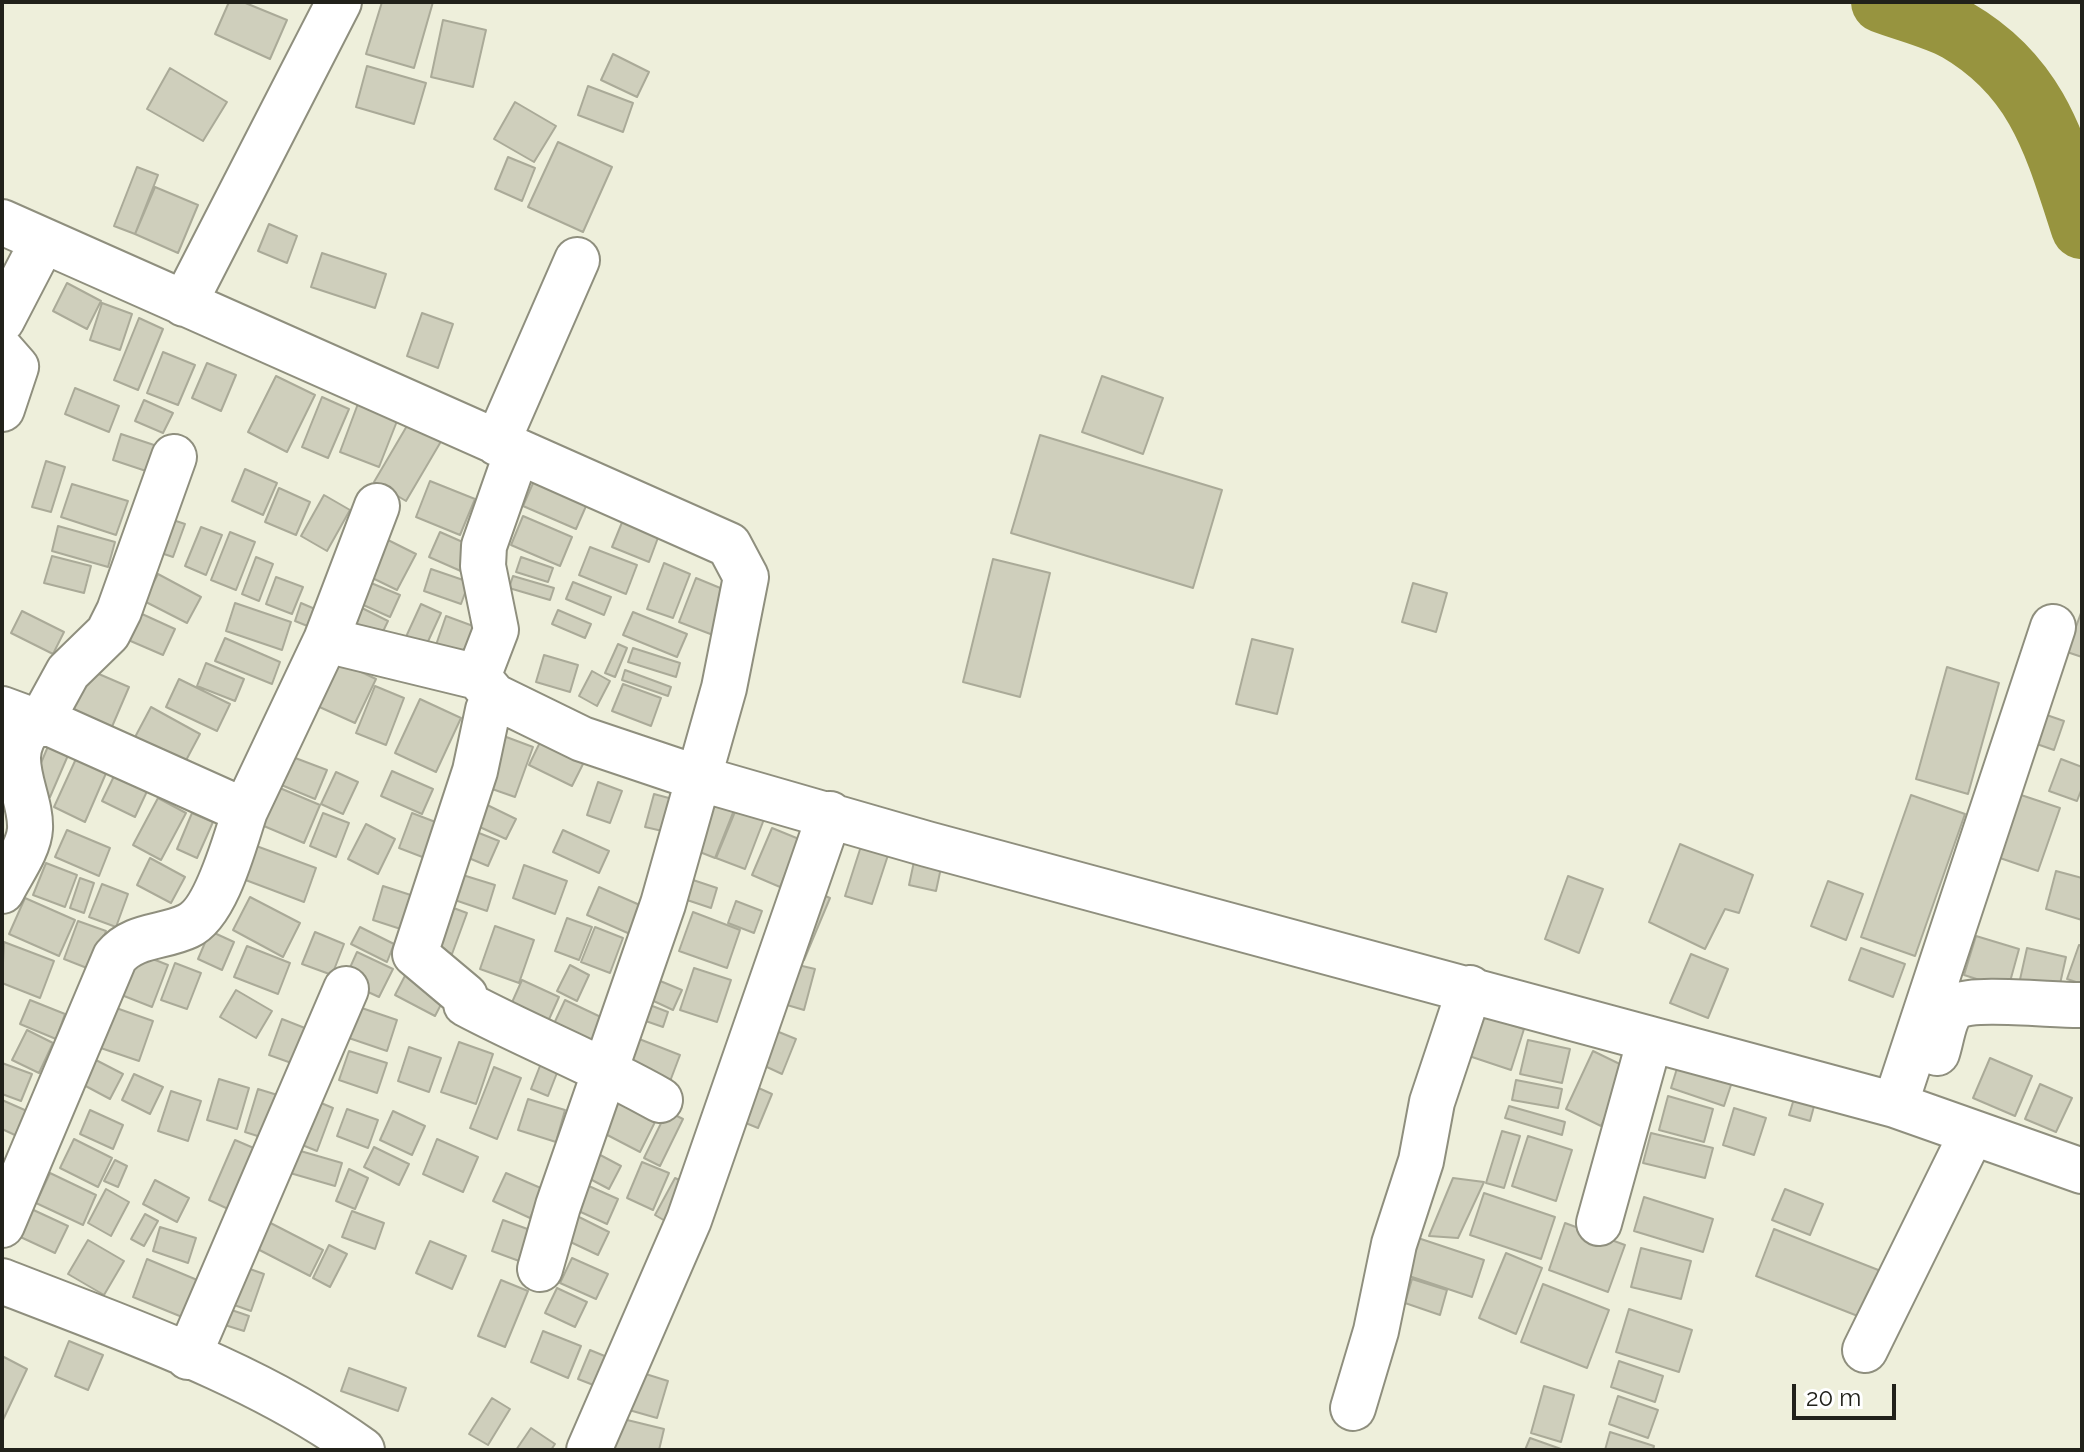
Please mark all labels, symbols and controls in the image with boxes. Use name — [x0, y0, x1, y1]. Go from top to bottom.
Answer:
scale bar — [1796, 1368, 1900, 1418]
text: 20 m — [1806, 1383, 1861, 1412]

